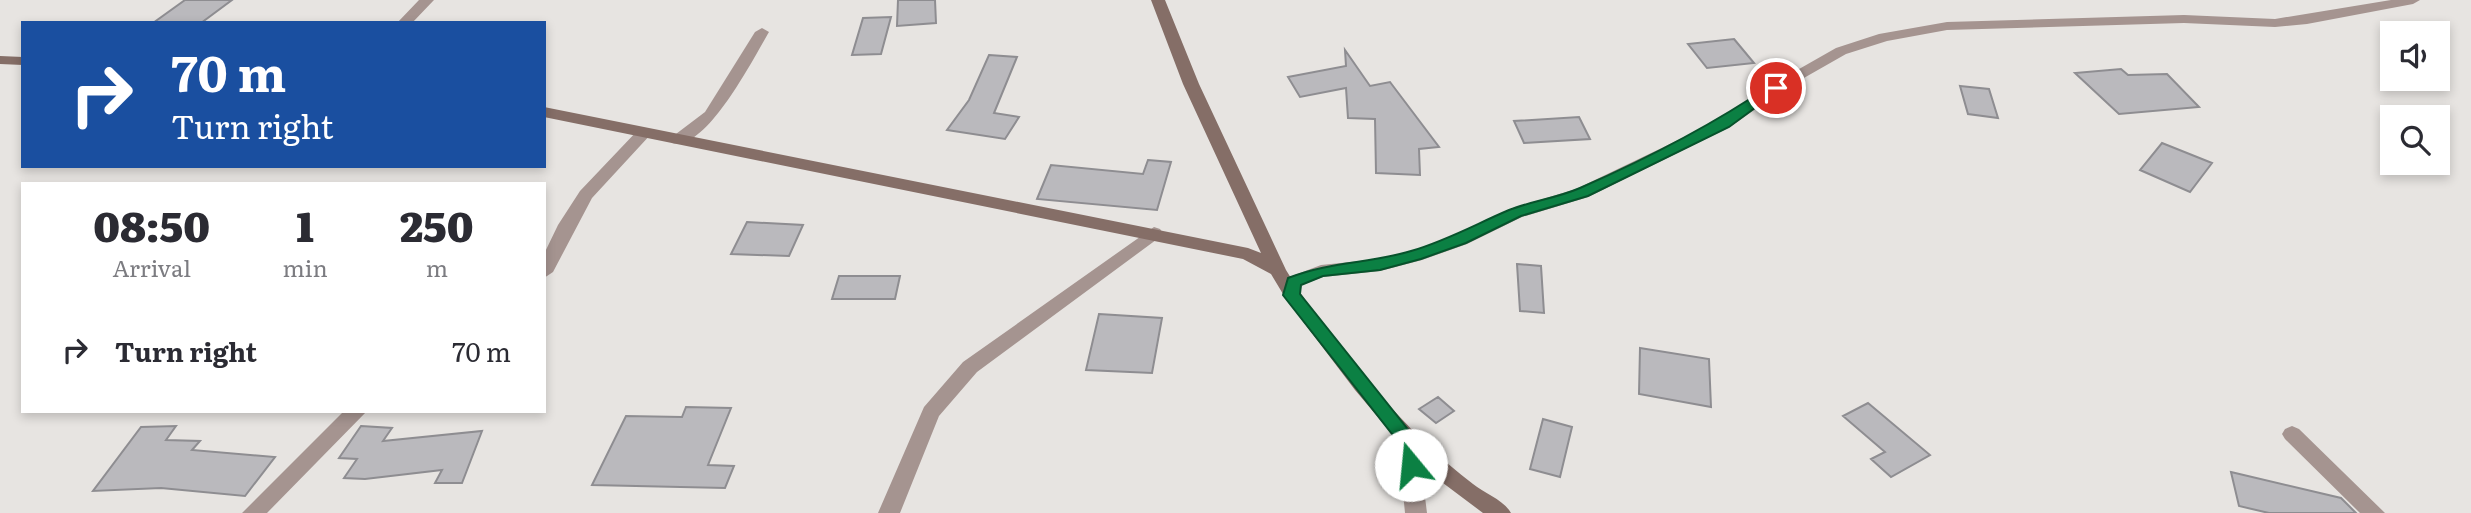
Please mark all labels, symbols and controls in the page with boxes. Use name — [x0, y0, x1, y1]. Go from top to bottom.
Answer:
map controls — [2380, 21, 2450, 175]
button: sound — [2380, 21, 2450, 91]
text: 70 m — [171, 34, 286, 107]
icon: right — [56, 49, 147, 140]
pin — [1746, 58, 1806, 118]
icon: arrive — [1757, 69, 1795, 107]
text: Turn right — [171, 101, 333, 149]
button: search — [2380, 105, 2450, 175]
text: 08:50 — [93, 193, 210, 255]
text: 1 — [296, 193, 314, 255]
text: 250 — [400, 193, 474, 255]
text: Arrival — [112, 250, 191, 284]
text: min — [282, 250, 328, 284]
text: m — [426, 250, 448, 284]
icon: right — [56, 331, 94, 369]
text: Turn right — [115, 331, 257, 370]
text: 70 m — [452, 331, 511, 370]
position arrow — [1374, 428, 1448, 502]

